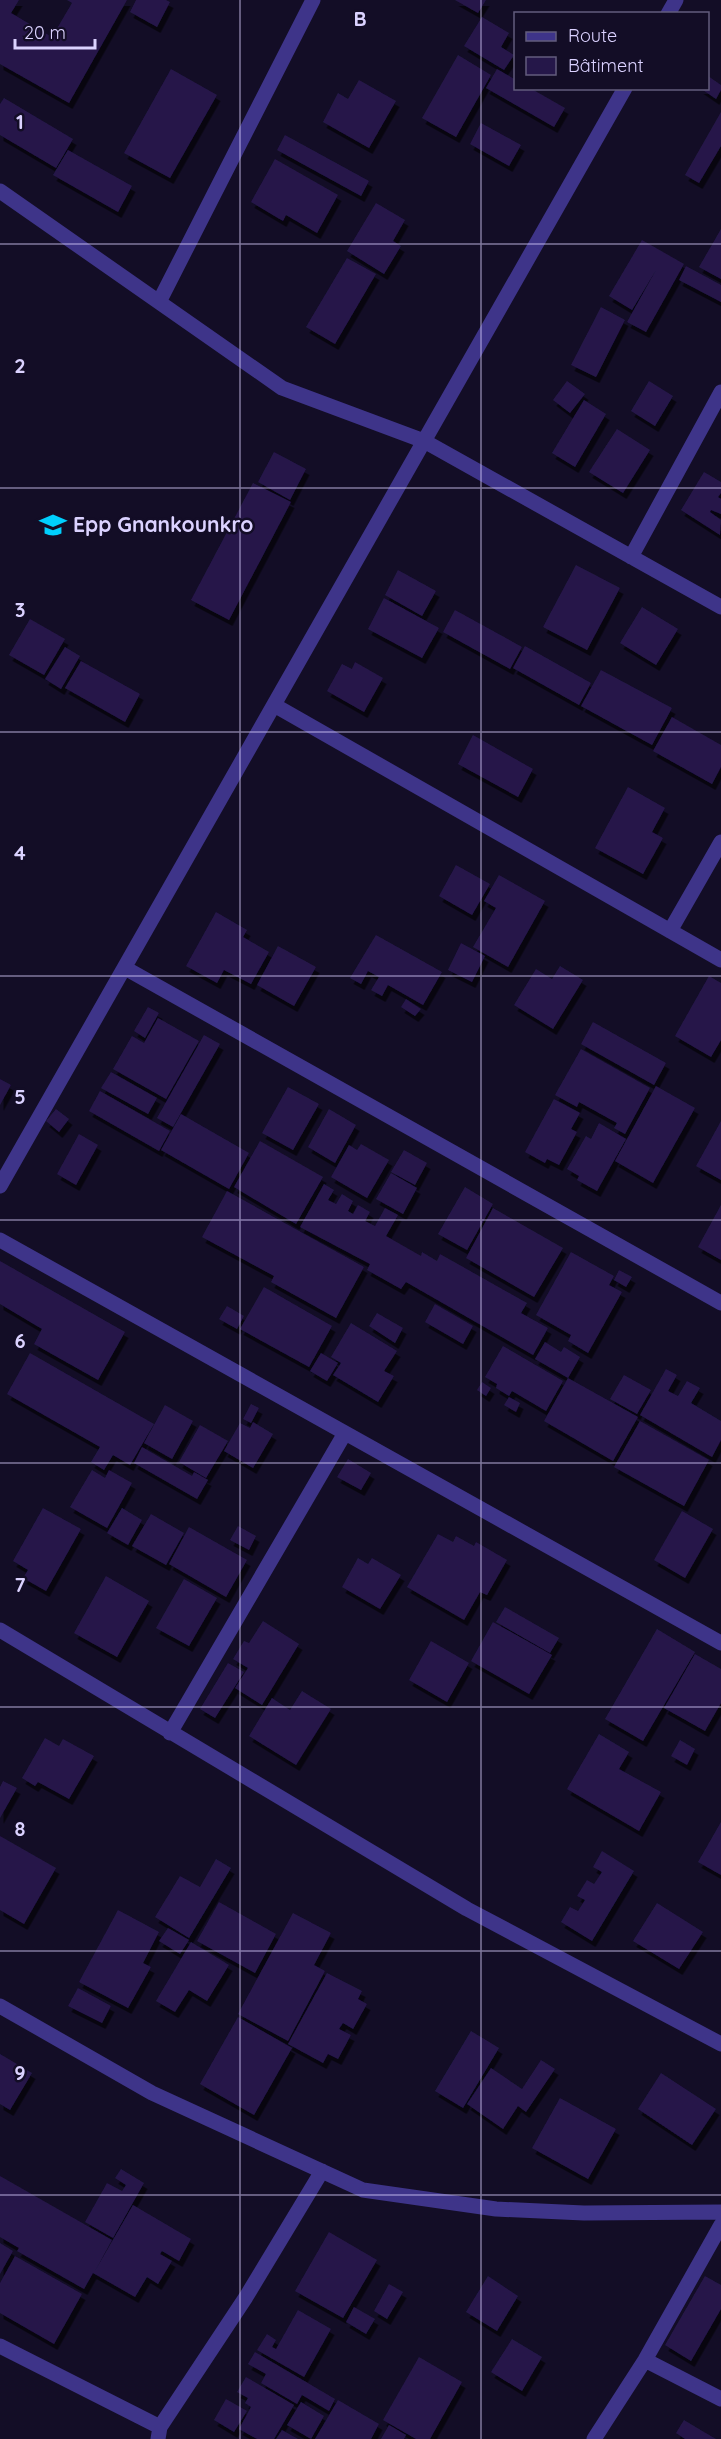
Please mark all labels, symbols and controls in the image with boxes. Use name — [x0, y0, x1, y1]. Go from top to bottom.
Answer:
text: B — [353, 6, 367, 31]
scale bar — [15, 12, 94, 50]
legend — [514, 12, 709, 90]
text: 20 m — [24, 21, 66, 44]
text: Route — [568, 24, 617, 47]
text: Bâtiment — [568, 54, 644, 77]
text: 1 — [16, 109, 24, 134]
text: 2 — [14, 353, 26, 378]
school or university icon: Epp Gnankounkro — [38, 510, 68, 540]
place label: Epp Gnankounkro — [73, 511, 253, 537]
text: 3 — [15, 597, 25, 622]
text: 4 — [14, 840, 26, 865]
text: 5 — [14, 1084, 26, 1109]
text: 6 — [14, 1328, 26, 1353]
text: 7 — [15, 1572, 26, 1597]
text: 8 — [15, 1816, 26, 1841]
text: 9 — [14, 2060, 26, 2085]

